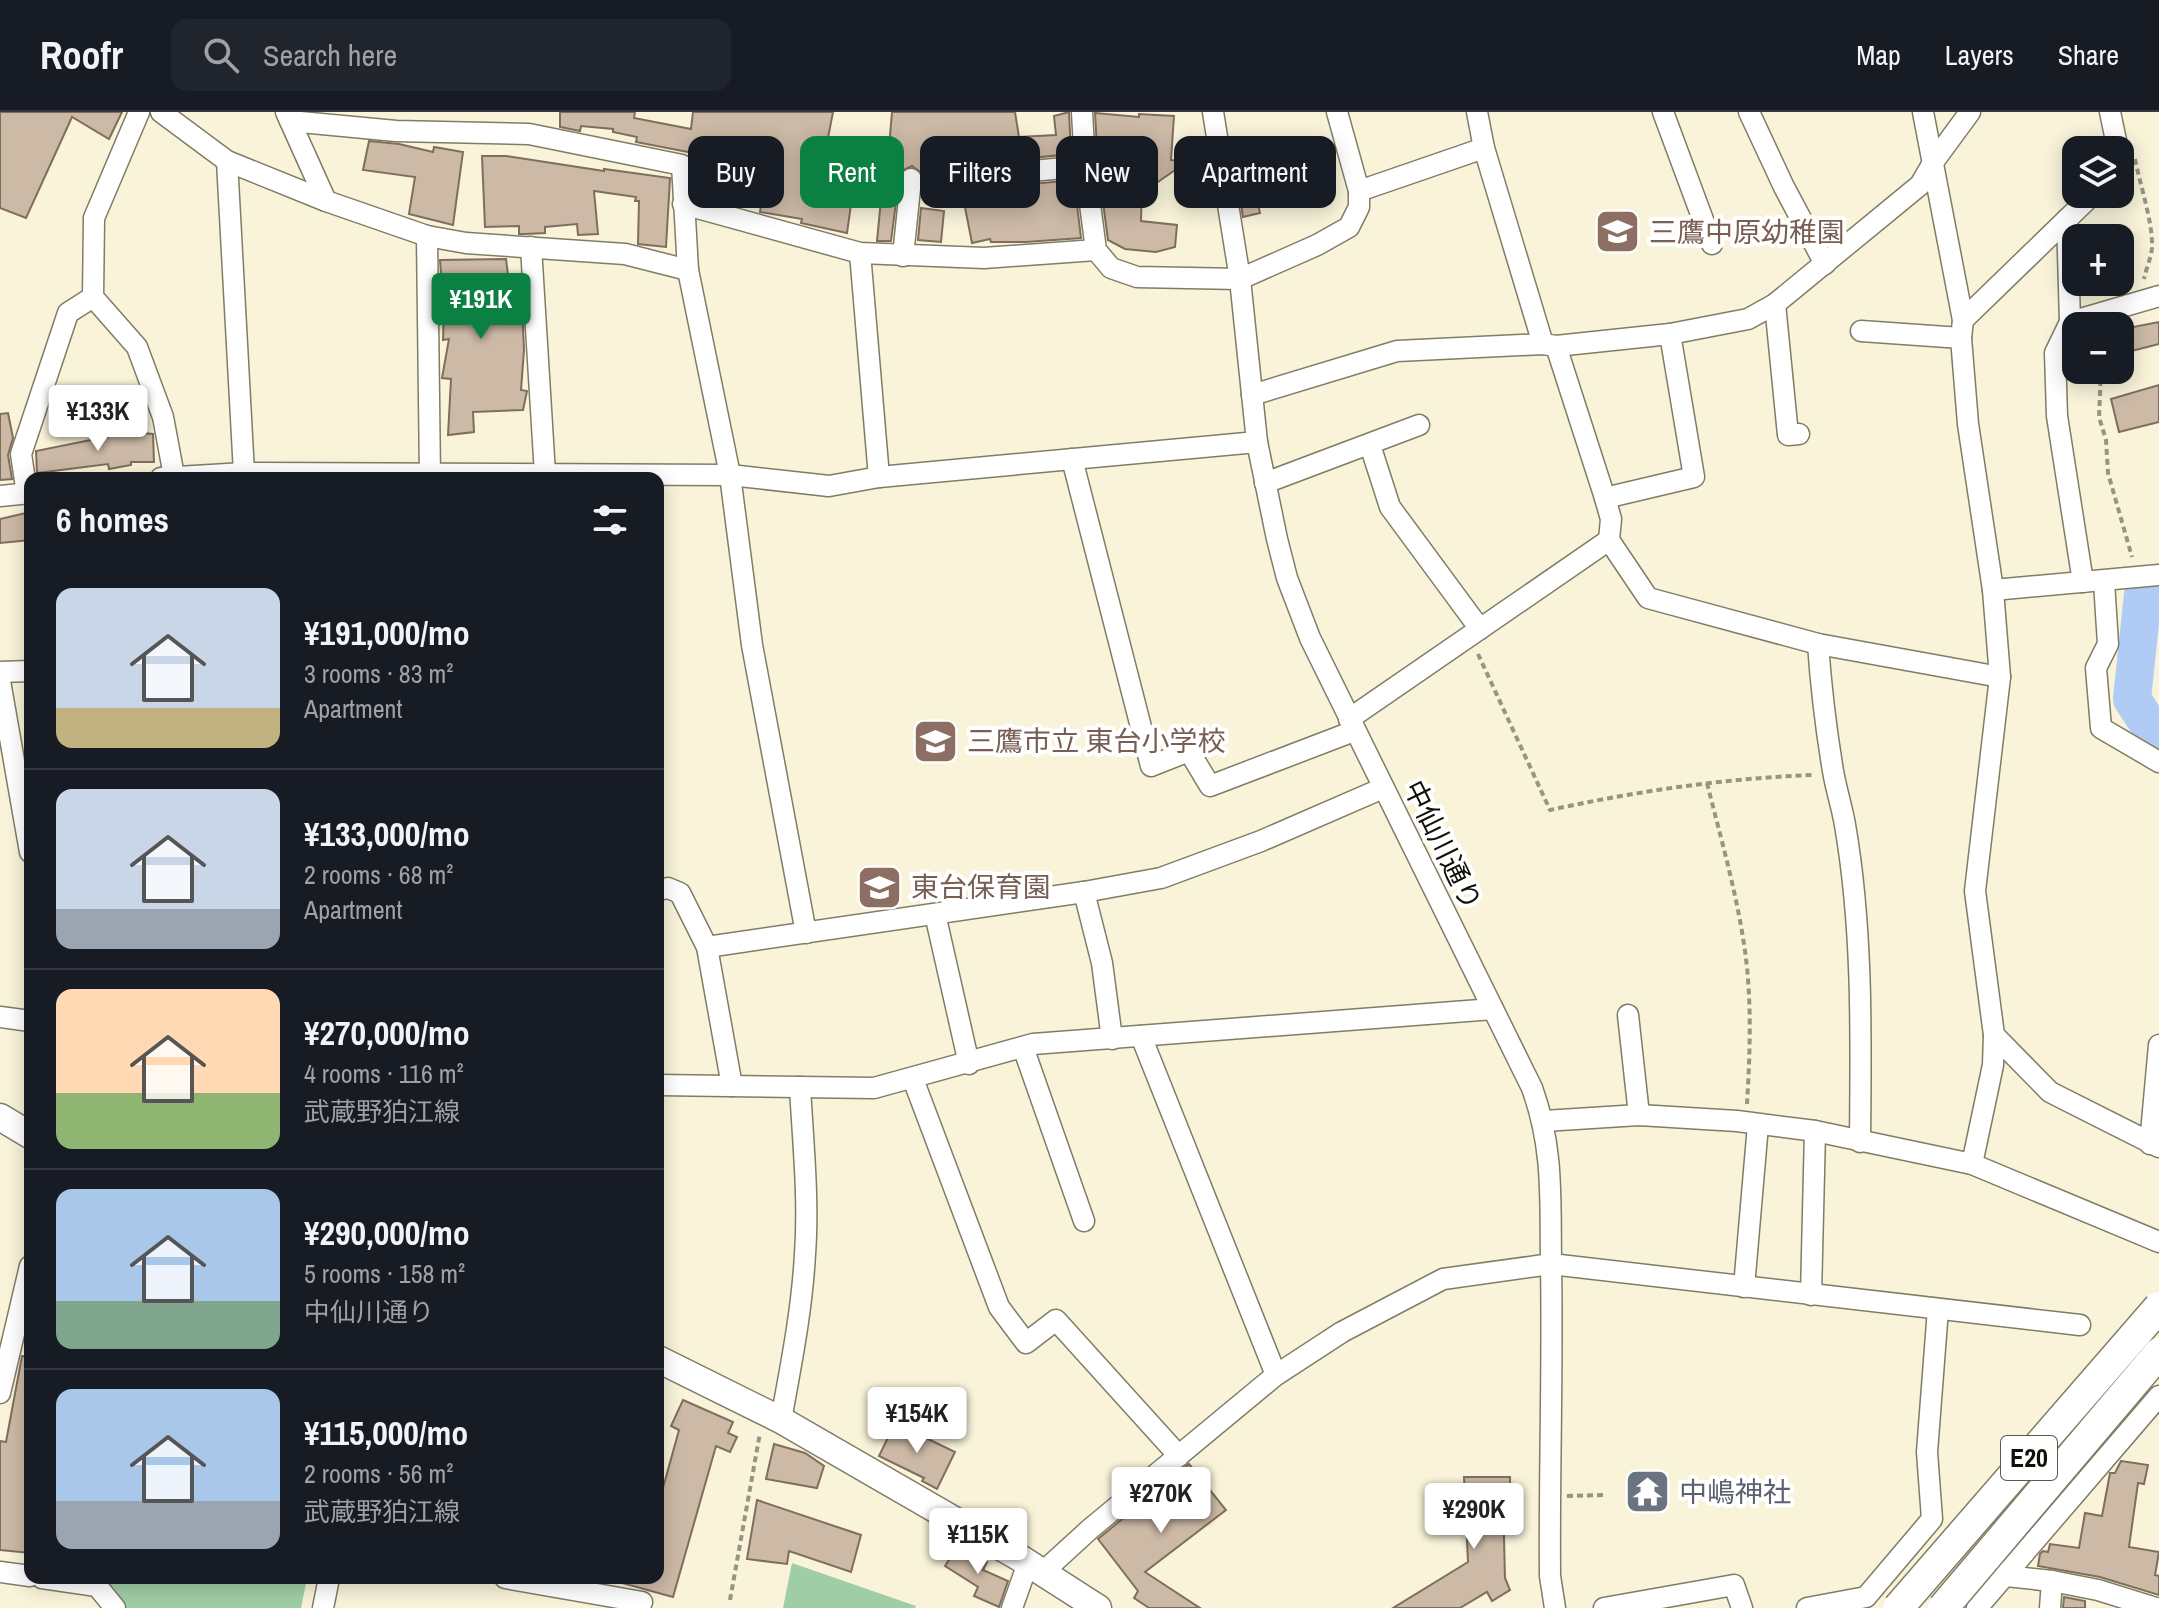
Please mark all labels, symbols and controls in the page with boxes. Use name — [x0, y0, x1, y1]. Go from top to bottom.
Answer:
search box — [171, 19, 731, 91]
text: Roofr — [40, 30, 123, 81]
icon: search — [199, 33, 243, 77]
text: Search here — [263, 35, 397, 75]
text: Map — [1856, 36, 1901, 74]
text: Layers — [1945, 36, 2014, 74]
text: Share — [2058, 36, 2119, 74]
chip: Buy — [688, 136, 784, 208]
chip: Rent — [800, 136, 904, 208]
chip: Filters — [920, 136, 1040, 208]
chip: New — [1056, 136, 1158, 208]
chip: Apartment — [1174, 136, 1336, 208]
map controls — [2062, 136, 2134, 384]
button: layers — [2062, 136, 2134, 208]
school or university icon: 三鷹中原幼稚園 — [1594, 208, 1642, 256]
place label: 三鷹中原幼稚園 — [1649, 213, 1845, 251]
button: + — [2062, 224, 2134, 296]
pin: ¥191K — [425, 273, 537, 341]
text: ¥191K — [450, 281, 512, 316]
button: − — [2062, 312, 2134, 384]
pin: ¥133K — [42, 385, 154, 453]
text: ¥133K — [67, 393, 129, 428]
text: 6 homes — [56, 497, 169, 543]
icon: filters — [588, 498, 632, 542]
text: ¥191,000/mo — [304, 610, 470, 656]
icon: home — [120, 620, 216, 716]
text: 3 rooms · 83 m² — [304, 656, 453, 691]
text: Apartment — [304, 691, 402, 726]
school or university icon: 三鷹市立 東台小学校 — [912, 717, 960, 765]
place label: 三鷹市立 東台小学校 — [967, 722, 1225, 760]
street label: 中仙川通り — [1395, 774, 1491, 916]
text: ¥133,000/mo — [304, 811, 470, 857]
icon: home — [120, 821, 216, 917]
text: 2 rooms · 68 m² — [304, 857, 453, 892]
school or university icon: 東台保育園 — [856, 863, 904, 911]
place label: 東台保育園 — [911, 868, 1051, 906]
text: Apartment — [304, 892, 402, 927]
text: ¥270,000/mo — [304, 1010, 470, 1056]
icon: home — [120, 1021, 216, 1117]
text: 4 rooms · 116 m² — [304, 1056, 464, 1091]
text: 武蔵野狛江線 — [304, 1094, 460, 1129]
text: ¥290,000/mo — [304, 1210, 470, 1256]
icon: home — [120, 1221, 216, 1317]
text: 5 rooms · 158 m² — [304, 1256, 465, 1291]
text: 中仙川通り — [304, 1294, 434, 1329]
pin: ¥154K — [861, 1387, 973, 1455]
text: ¥154K — [886, 1395, 948, 1430]
text: ¥115,000/mo — [304, 1410, 468, 1456]
icon: home — [120, 1421, 216, 1517]
road number: E20 — [2001, 1436, 2057, 1480]
text: 2 rooms · 56 m² — [304, 1456, 453, 1491]
pin: ¥270K — [1105, 1467, 1217, 1535]
temple icon: 中嶋神社 — [1624, 1468, 1672, 1516]
place label: 中嶋神社 — [1679, 1473, 1791, 1511]
text: ¥270K — [1130, 1475, 1192, 1510]
pin: ¥290K — [1418, 1483, 1530, 1551]
text: ¥290K — [1443, 1491, 1505, 1526]
text: 武蔵野狛江線 — [304, 1494, 460, 1529]
pin: ¥115K — [922, 1508, 1034, 1576]
text: ¥115K — [947, 1516, 1009, 1551]

